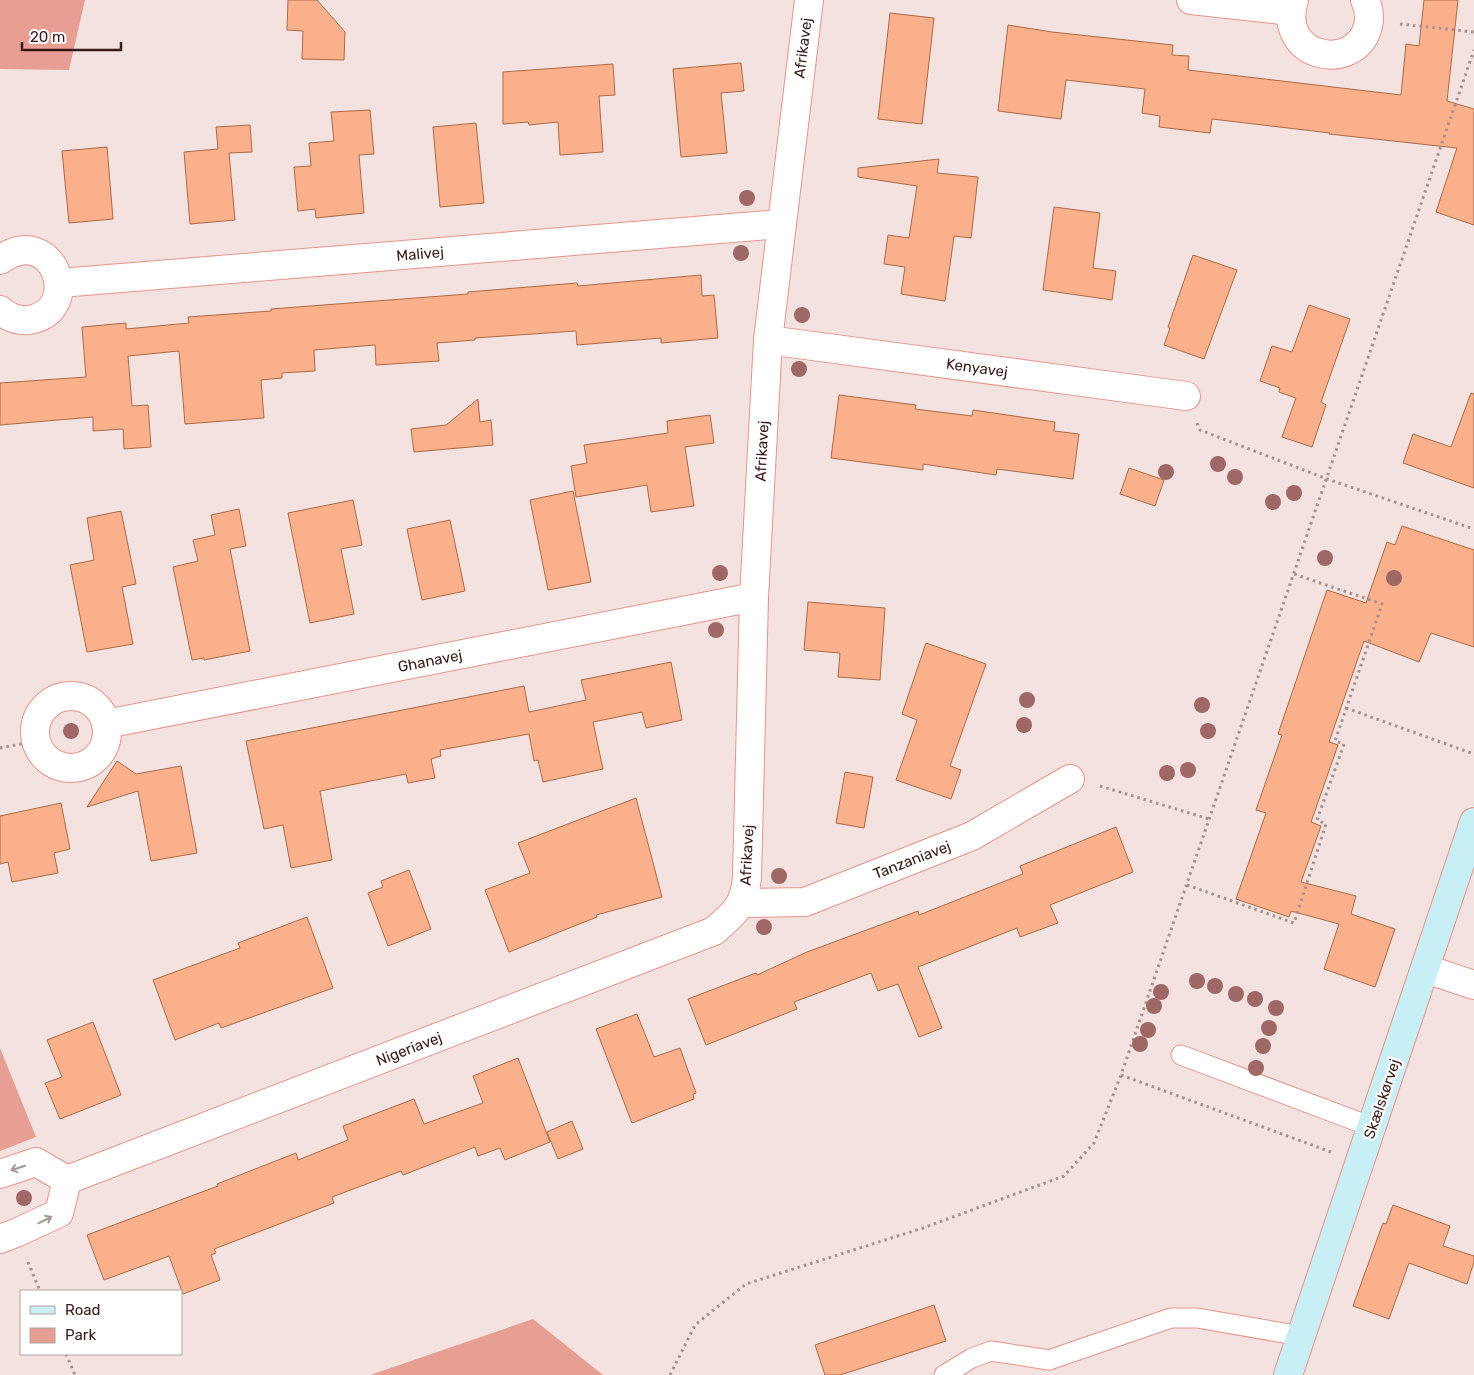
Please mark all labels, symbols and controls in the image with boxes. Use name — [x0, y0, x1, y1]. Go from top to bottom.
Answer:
street label: Afrikavej — [790, 17, 816, 79]
scale bar — [22, 20, 121, 52]
text: 20 m — [30, 28, 65, 46]
street label: Malivej — [395, 243, 445, 265]
street label: Kenyavej — [945, 355, 1009, 381]
street label: Afrikavej — [751, 420, 773, 482]
street label: Ghanavej — [396, 646, 464, 676]
street label: Afrikavej — [736, 824, 758, 886]
street label: Tanzaniavej — [871, 837, 953, 883]
street label: Nigeriavej — [374, 1028, 444, 1070]
street label: Skælskørvej — [1360, 1057, 1404, 1141]
one-way arrow — [11, 1163, 27, 1173]
one-way arrow — [37, 1215, 52, 1224]
legend — [20, 1290, 182, 1355]
text: Road — [65, 1301, 101, 1319]
text: Park — [65, 1326, 96, 1344]

